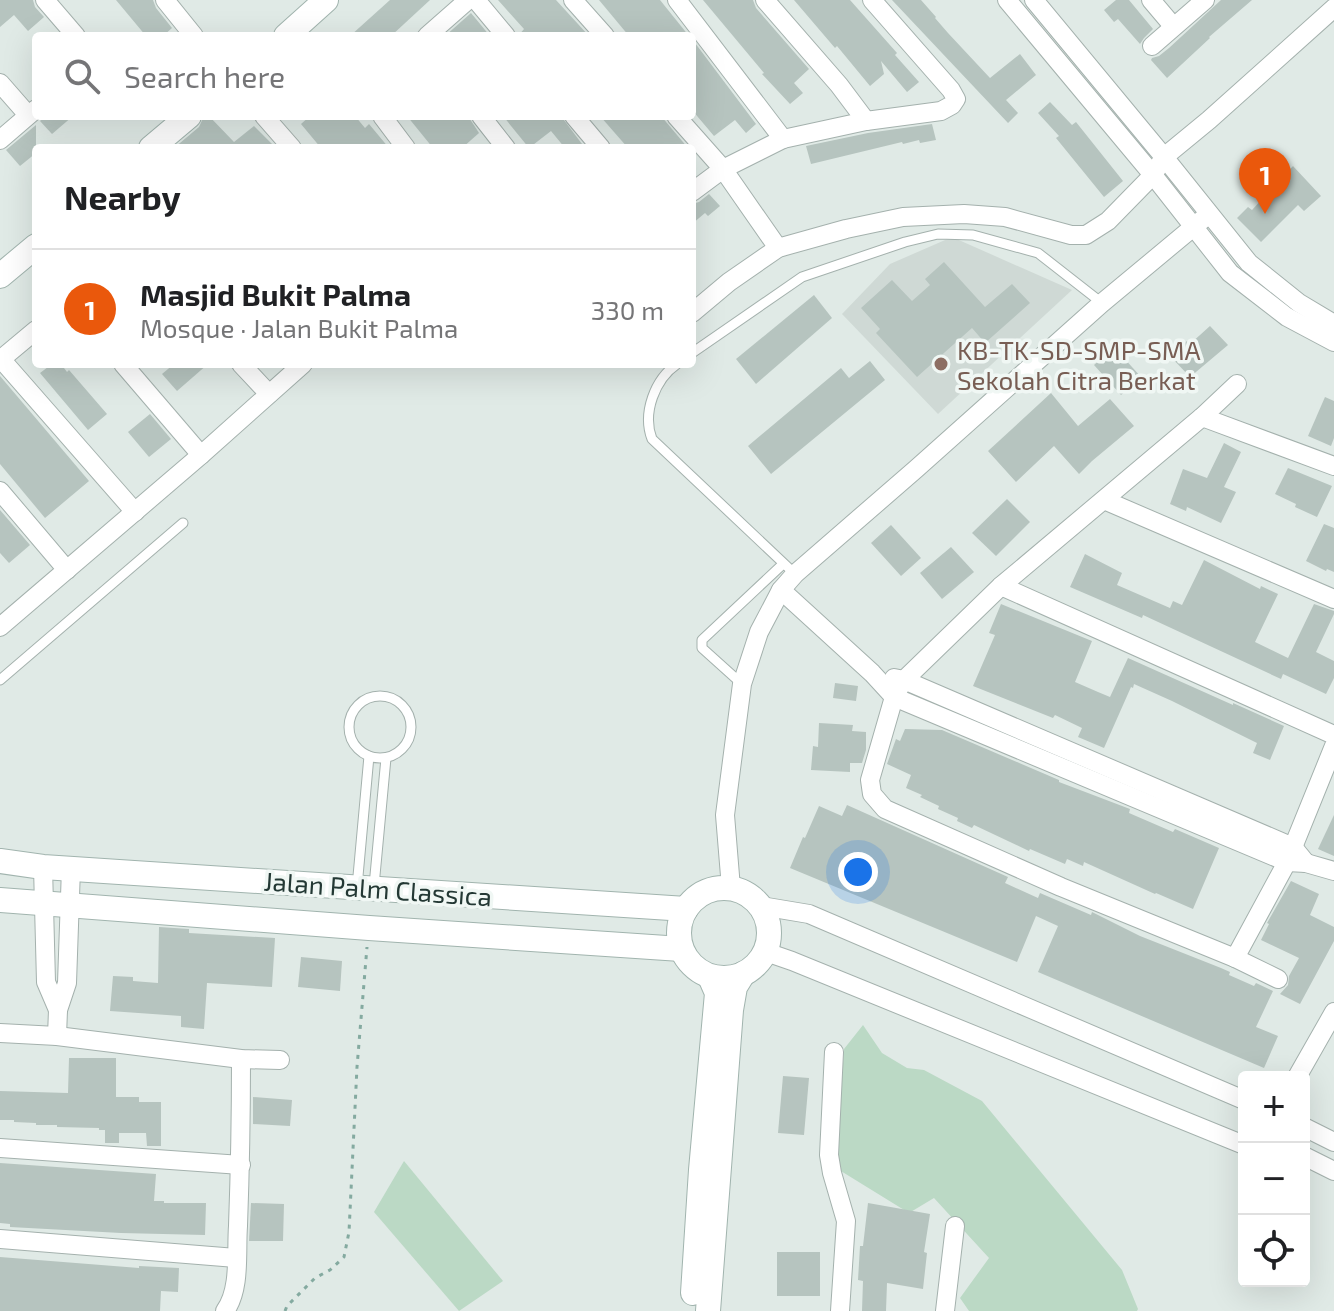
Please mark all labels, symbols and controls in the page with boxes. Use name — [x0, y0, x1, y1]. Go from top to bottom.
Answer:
search box — [32, 32, 696, 120]
icon: search — [60, 54, 104, 98]
text: Search here — [124, 58, 285, 94]
pin: 1 — [1239, 148, 1291, 214]
text: Nearby — [64, 176, 181, 217]
text: Masjid Bukit Palma — [140, 276, 411, 312]
text: 1 — [84, 294, 96, 325]
text: 330 m — [591, 294, 664, 325]
text: Mosque · Jalan Bukit Palma — [140, 312, 458, 343]
place label: KB-TK-SD-SMP-SMA Sekolah Citra Berkat — [957, 334, 1201, 395]
marker: KB-TK-SD-SMP-SMA Sekolah Citra Berkat — [932, 355, 950, 373]
your location — [838, 852, 878, 892]
street label: Jalan Palm Classica — [263, 865, 493, 911]
map controls — [1238, 1071, 1310, 1287]
button: + — [1238, 1071, 1310, 1143]
button: − — [1238, 1143, 1310, 1215]
button: locate — [1238, 1215, 1310, 1287]

